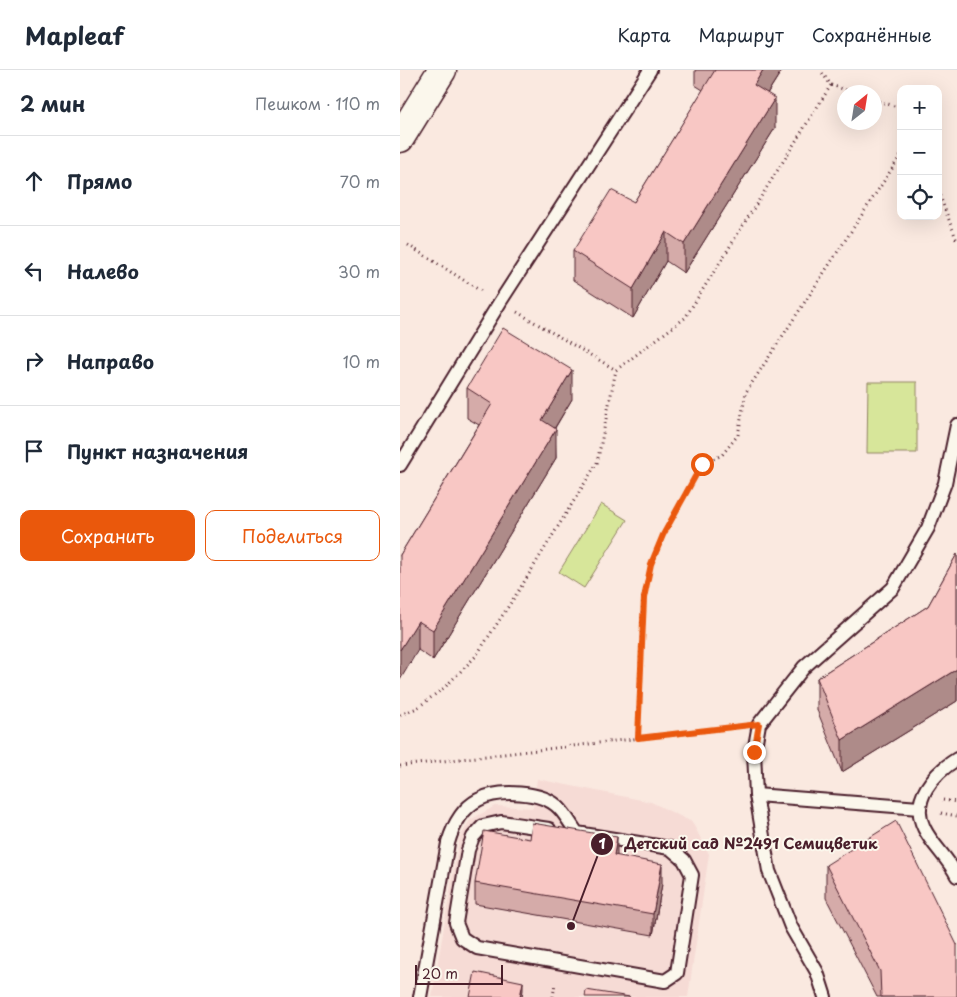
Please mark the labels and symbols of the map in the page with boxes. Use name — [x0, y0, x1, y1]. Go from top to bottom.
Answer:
north arrow — [837, 85, 882, 130]
route start — [691, 453, 714, 476]
route end — [743, 741, 766, 764]
callout: Детский сад №2491 Семицветик — [590, 829, 888, 859]
text: 1 — [598, 831, 606, 854]
text: Детский сад №2491 Семицветик — [624, 831, 878, 854]
scale bar — [415, 962, 502, 985]

